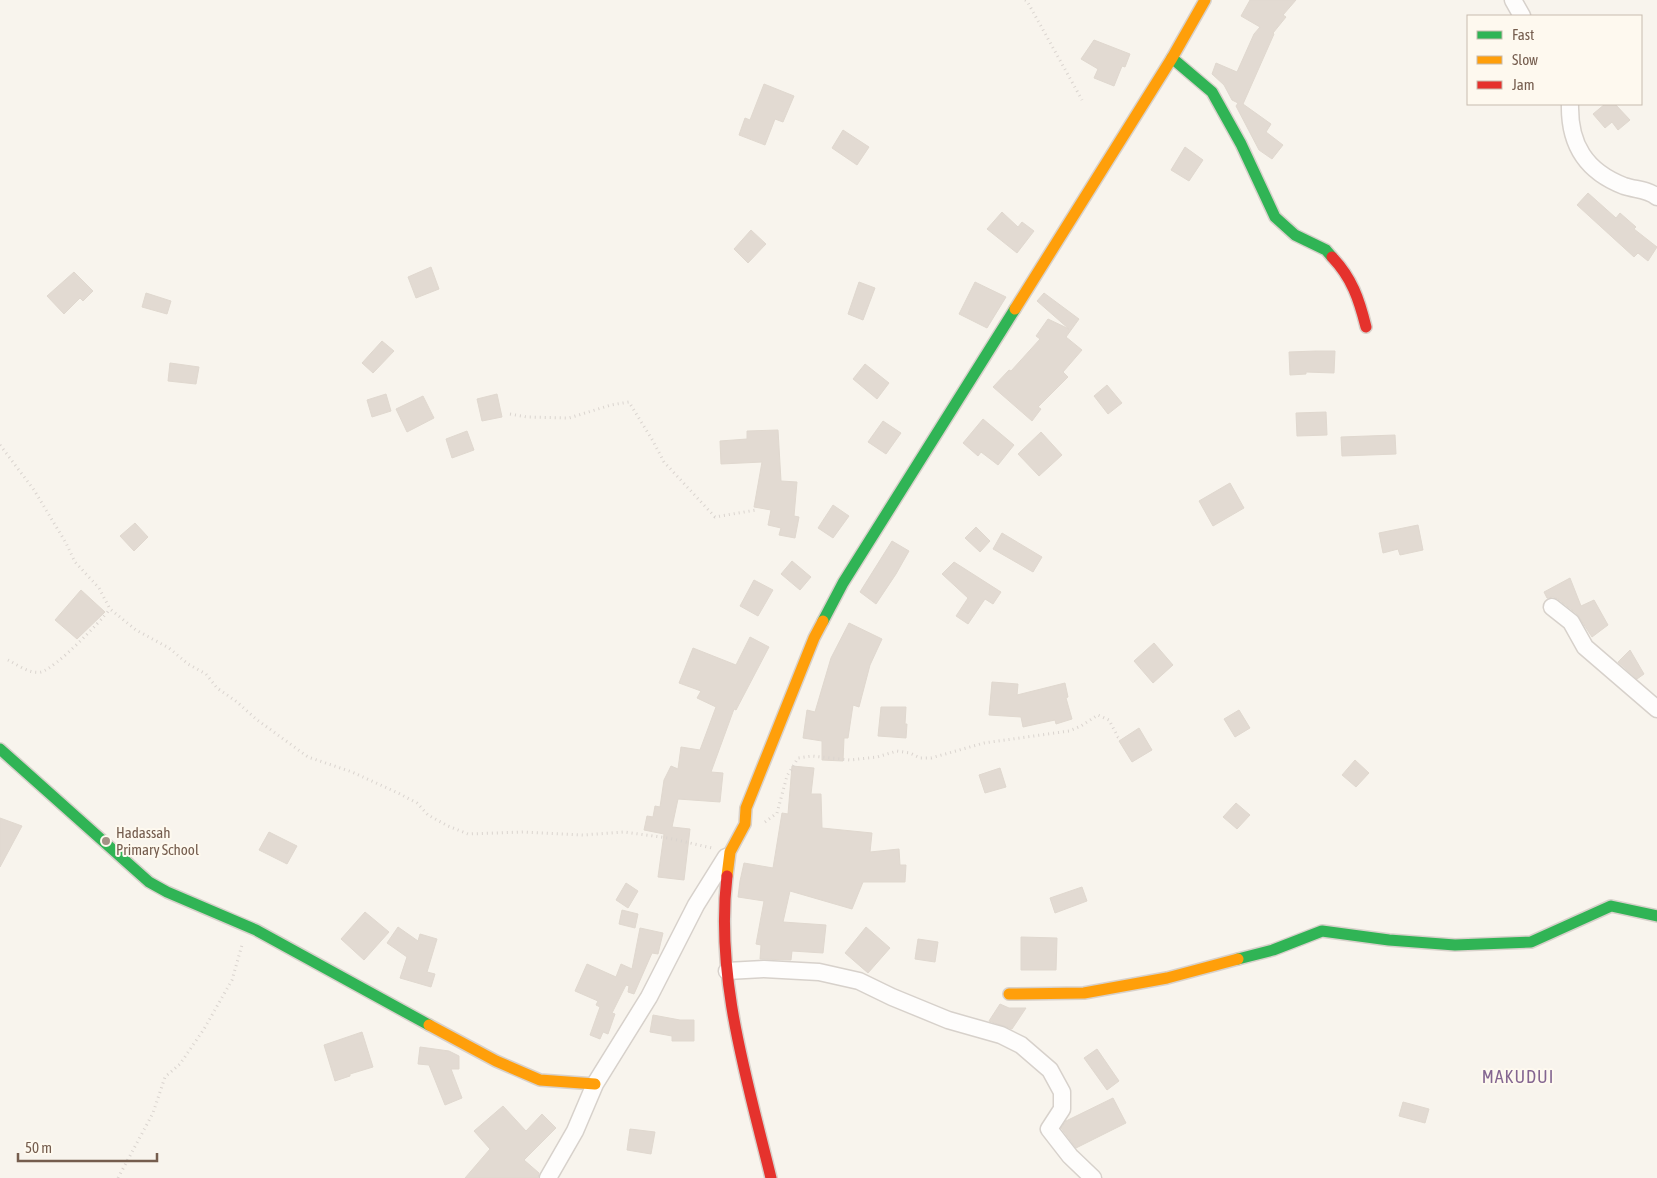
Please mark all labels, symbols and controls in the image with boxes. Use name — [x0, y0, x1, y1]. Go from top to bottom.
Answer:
legend — [1467, 15, 1642, 105]
text: Fast — [1512, 26, 1534, 43]
text: Slow — [1512, 51, 1538, 68]
text: Jam — [1512, 76, 1535, 93]
place label: Hadassah Primary School — [116, 824, 199, 858]
marker: Hadassah Primary School — [100, 835, 112, 847]
district label: MAKUDUI — [1482, 1066, 1554, 1087]
scale bar — [18, 1130, 156, 1162]
text: 50 m — [25, 1139, 52, 1156]

